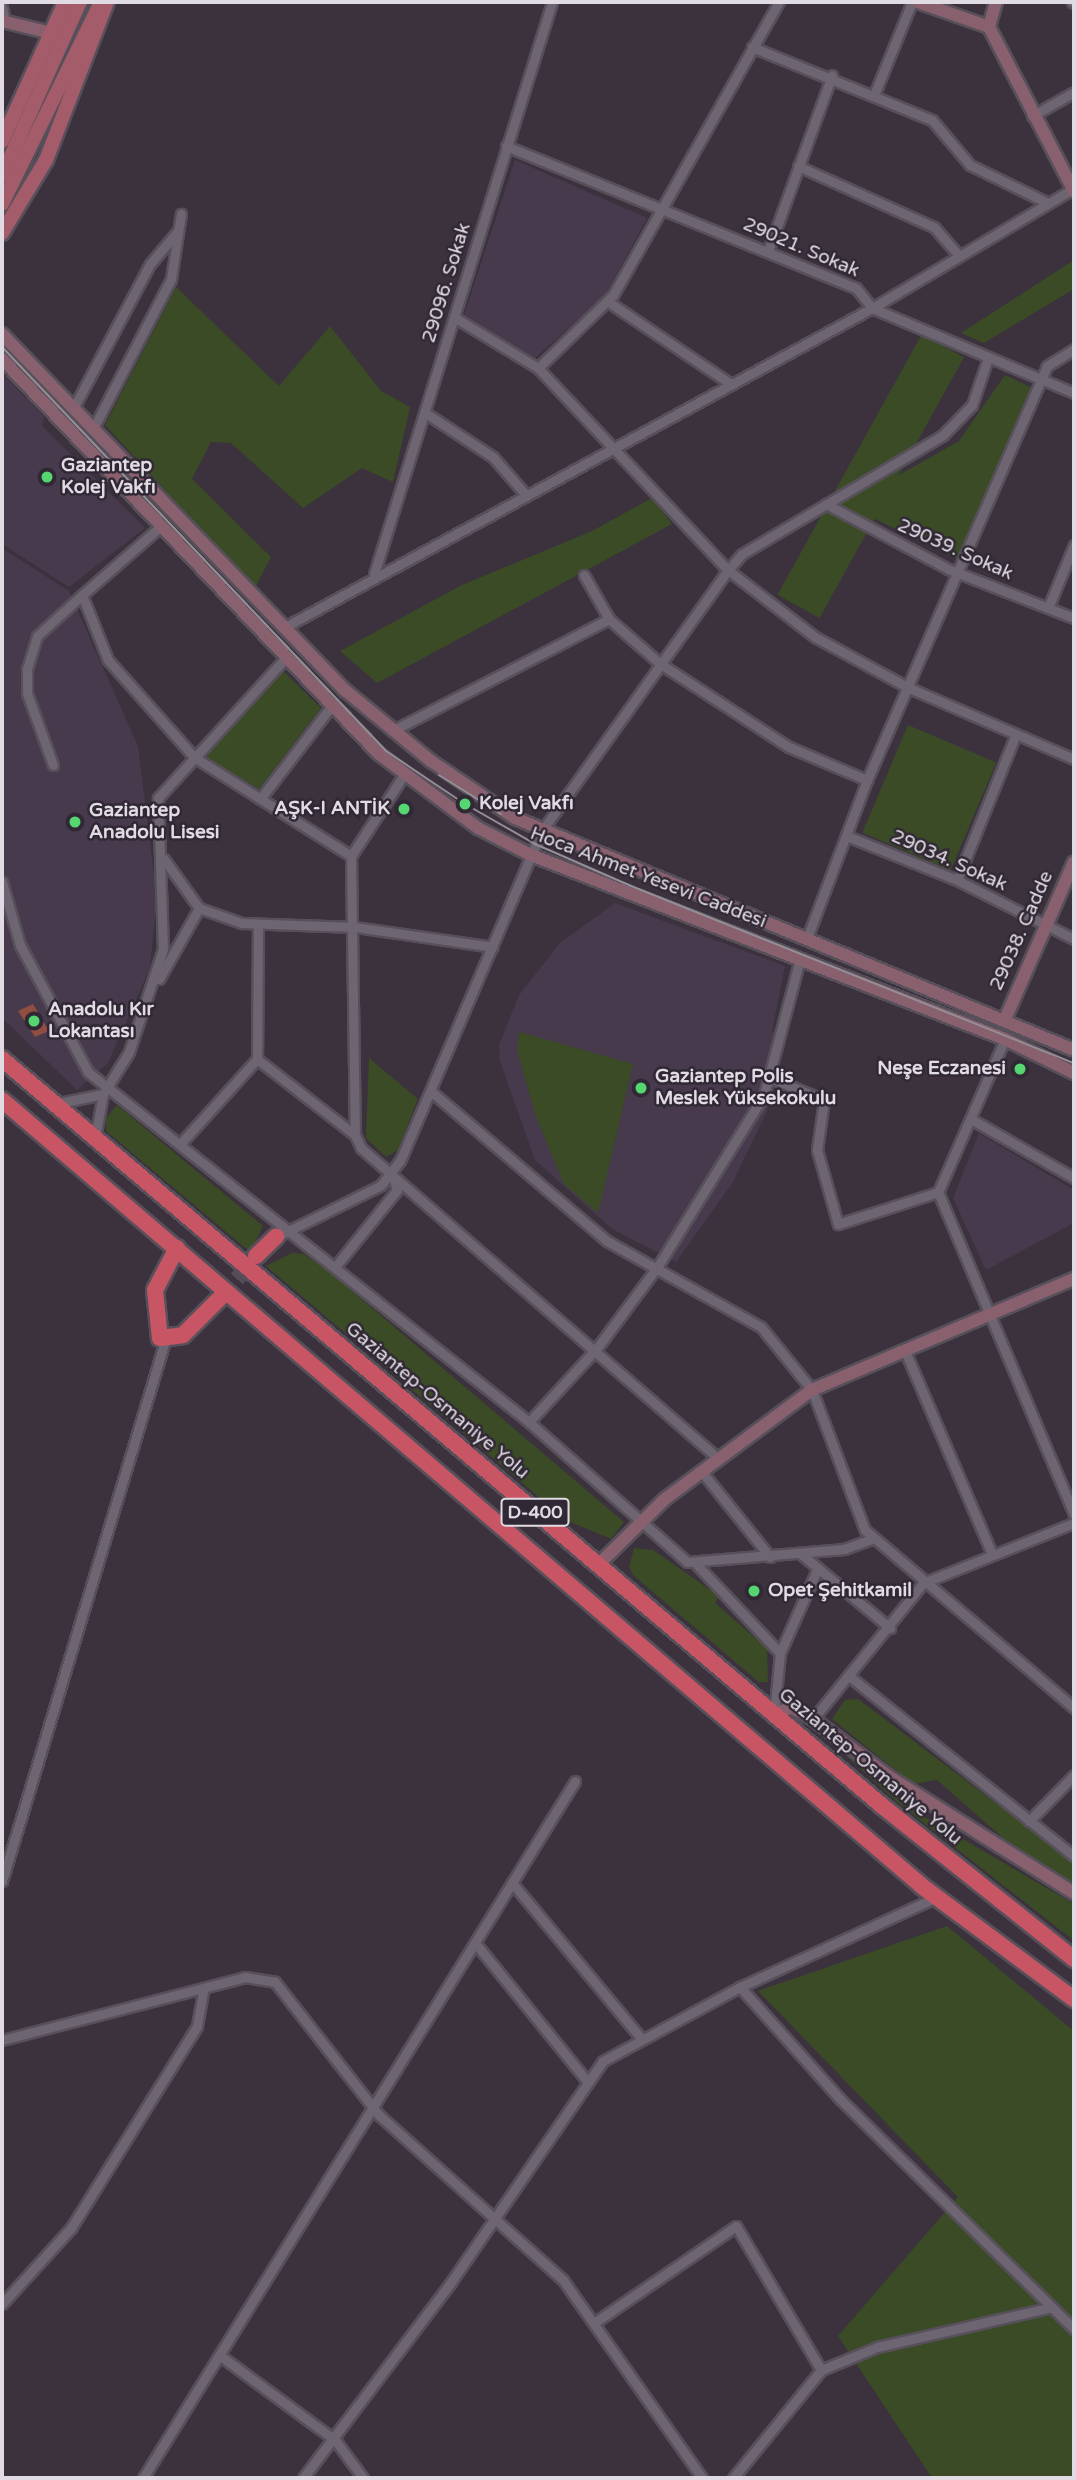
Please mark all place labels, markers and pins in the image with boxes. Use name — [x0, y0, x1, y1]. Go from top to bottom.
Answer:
place label: Gaziantep Kolej Vakfı — [61, 455, 156, 499]
marker: Gaziantep Kolej Vakfı — [39, 469, 55, 485]
place label: Kolej Vakfı — [479, 793, 574, 815]
marker: Kolej Vakfı — [457, 796, 473, 812]
place label: AŞK-I ANTİK — [274, 798, 390, 820]
place label: Gaziantep Anadolu Lisesi — [89, 800, 219, 844]
marker: AŞK-I ANTİK — [396, 801, 412, 817]
marker: Gaziantep Anadolu Lisesi — [67, 814, 83, 830]
place label: Anadolu Kır Lokantası — [48, 999, 154, 1043]
marker: Anadolu Kır Lokantası — [26, 1013, 42, 1029]
place label: Neşe Eczanesi — [877, 1058, 1006, 1080]
marker: Neşe Eczanesi — [1012, 1061, 1028, 1077]
place label: Gaziantep Polis Meslek Yüksekokulu — [655, 1066, 836, 1110]
marker: Gaziantep Polis Meslek Yüksekokulu — [633, 1080, 649, 1096]
place label: Opet Şehitkamil — [768, 1580, 912, 1602]
marker: Opet Şehitkamil — [746, 1583, 762, 1599]

